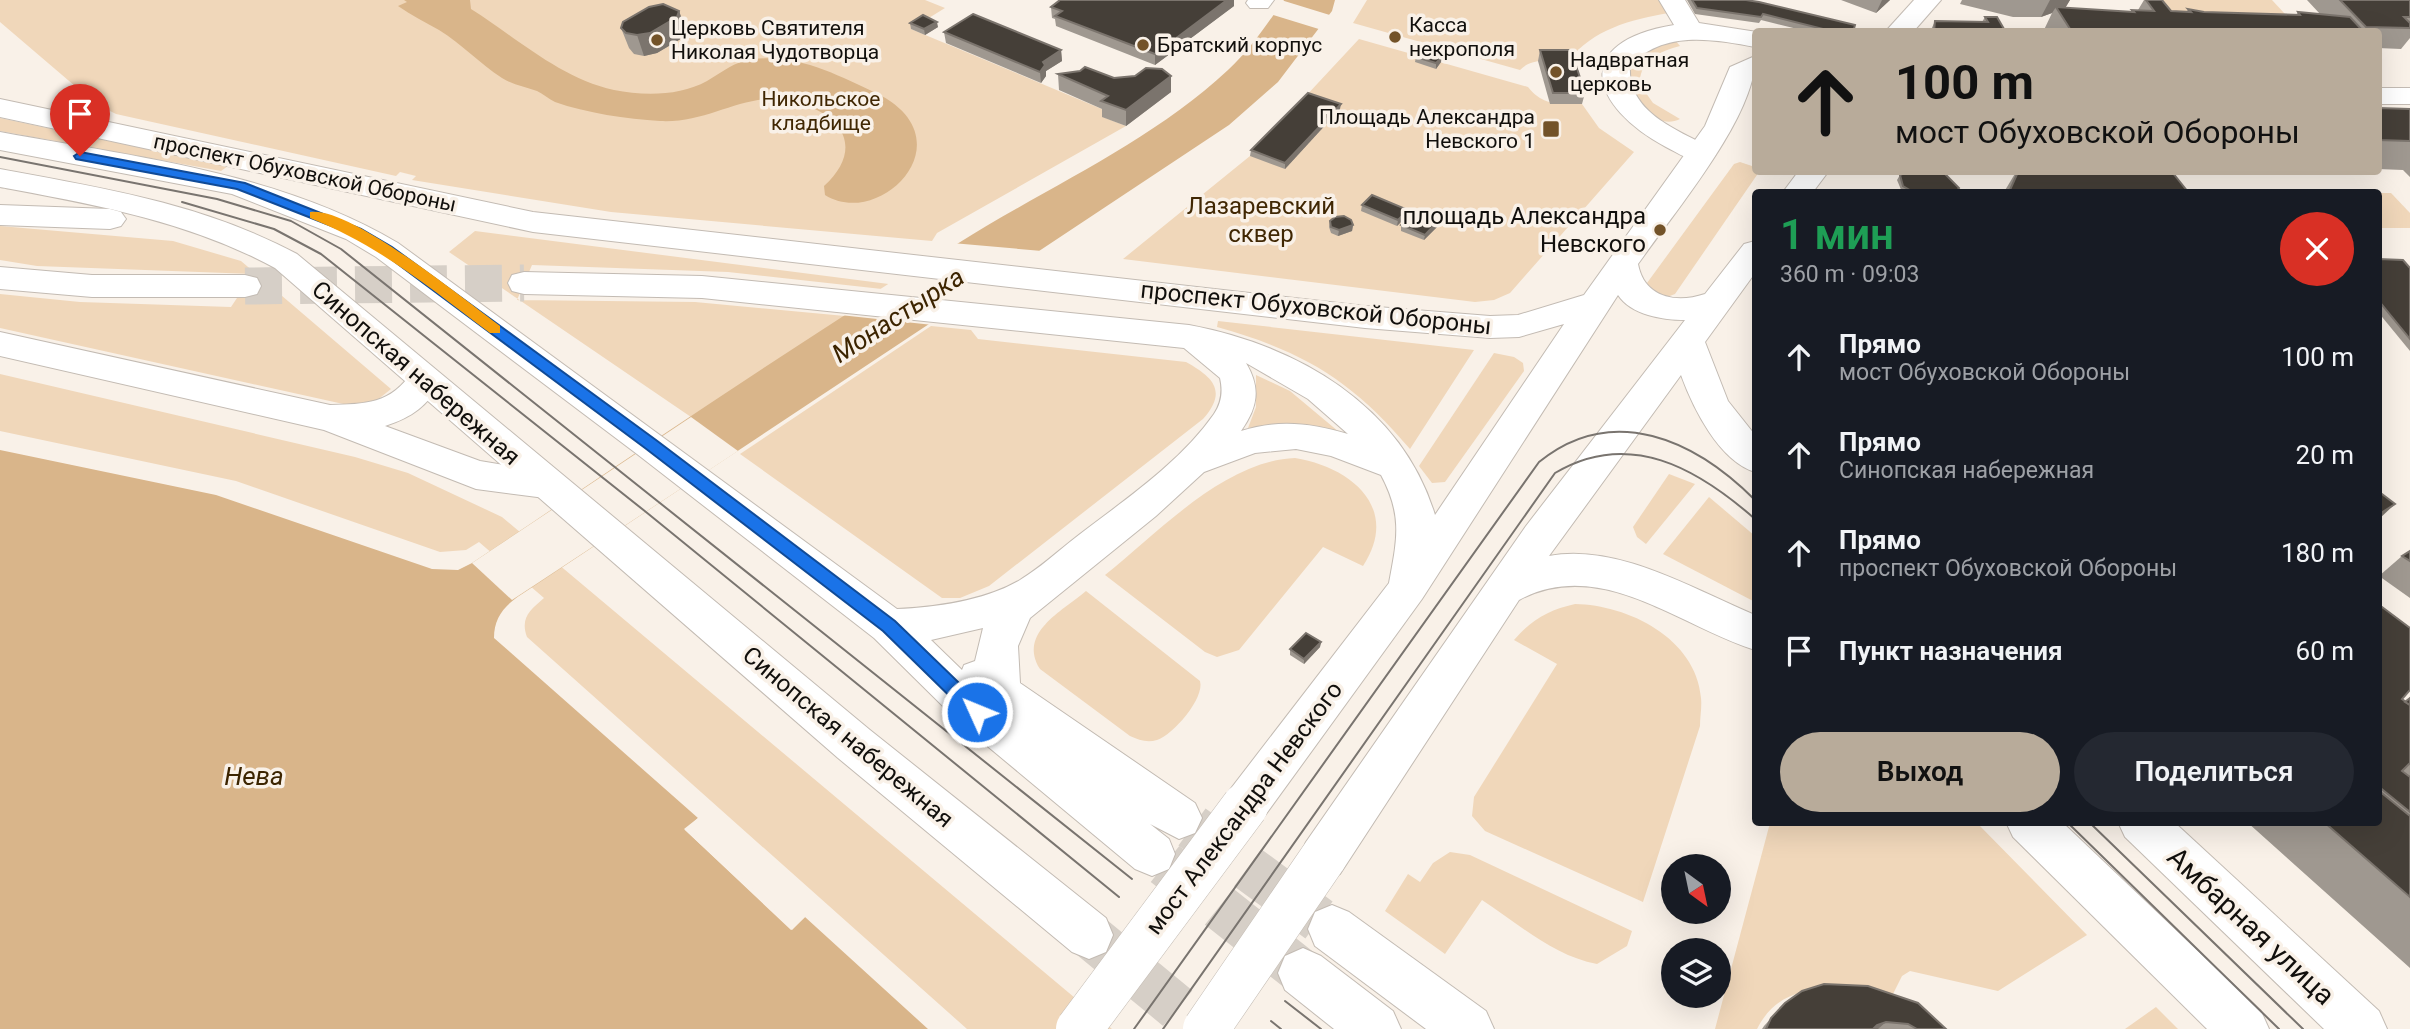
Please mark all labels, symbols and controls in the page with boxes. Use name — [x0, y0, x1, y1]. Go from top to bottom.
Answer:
place label: Касса некрополя — [1409, 13, 1515, 61]
place label: Церковь Святителя Николая Чудотворца — [671, 16, 879, 64]
marker: Касса некрополя — [1387, 29, 1403, 45]
marker: Церковь Святителя Николая Чудотворца — [649, 32, 665, 48]
place label: Братский корпус — [1157, 33, 1322, 57]
marker: Братский корпус — [1135, 37, 1151, 53]
place label: Надвратная церковь — [1570, 48, 1689, 96]
text: 100 m — [1895, 54, 2034, 111]
icon: ahead — [1780, 56, 1871, 147]
marker: Надвратная церковь — [1548, 64, 1564, 80]
pin — [50, 84, 110, 156]
park label: Никольское кладбище — [762, 87, 880, 135]
icon: arrive — [61, 95, 99, 133]
place label: Площадь Александра Невского 1 — [1319, 105, 1535, 153]
text: мост Обуховской Обороны — [1895, 113, 2300, 151]
marker: Площадь Александра Невского 1 — [1541, 119, 1561, 139]
street label: проспект Обуховской Обороны — [152, 129, 458, 217]
park label: Лазаревский сквер — [1187, 192, 1335, 248]
place label: площадь Александра Невского — [1402, 202, 1646, 258]
text: 1 мин — [1780, 210, 1894, 259]
button: close — [2280, 212, 2354, 286]
marker: площадь Александра Невского — [1652, 222, 1668, 238]
water label: Монастырка — [826, 261, 970, 369]
text: 360 m · 09:03 — [1780, 261, 1919, 288]
street label: Синопская набережная — [306, 275, 526, 471]
street label: проспект Обуховской Обороны — [1139, 276, 1493, 340]
text: Прямо — [1839, 329, 1921, 359]
icon: ahead — [1780, 338, 1818, 376]
text: 100 m — [2281, 342, 2354, 372]
text: мост Обуховской Обороны — [1839, 359, 2130, 386]
text: Прямо — [1839, 427, 1921, 457]
icon: ahead — [1780, 436, 1818, 474]
text: 20 m — [2296, 440, 2354, 470]
text: Синопская набережная — [1839, 457, 2094, 484]
text: Прямо — [1839, 525, 1921, 555]
icon: ahead — [1780, 534, 1818, 572]
text: 180 m — [2281, 538, 2354, 568]
text: проспект Обуховской Обороны — [1839, 555, 2177, 582]
icon: arrive — [1780, 632, 1818, 670]
text: Пункт назначения — [1839, 636, 2063, 666]
text: 60 m — [2296, 636, 2354, 666]
street label: Синопская набережная — [737, 641, 959, 833]
position arrow — [940, 675, 1014, 749]
street label: мост Александра Невского — [1140, 676, 1348, 940]
button: Выход — [1780, 732, 2060, 812]
button: Поделиться — [2074, 732, 2354, 812]
water label: Нева — [224, 761, 284, 791]
street label: Амбарная улица — [2161, 840, 2341, 1012]
north arrow — [1661, 854, 1731, 924]
map controls — [1661, 854, 1731, 1008]
button: layers — [1661, 938, 1731, 1008]

